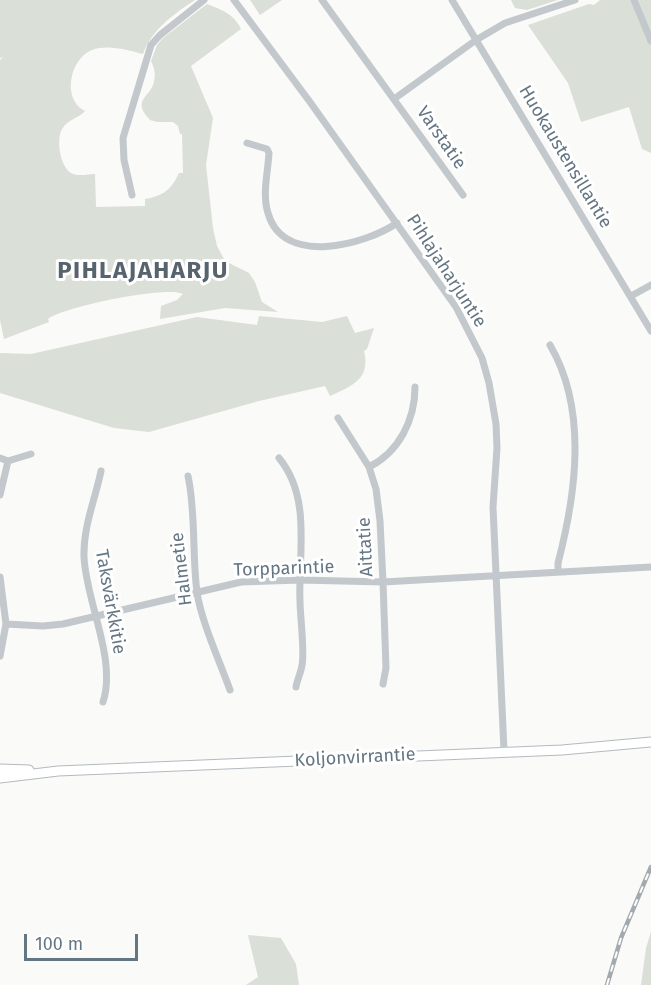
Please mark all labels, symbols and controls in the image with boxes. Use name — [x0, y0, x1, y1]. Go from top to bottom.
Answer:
street label: Huokaustensillantie — [514, 82, 616, 232]
street label: Varstatie — [412, 102, 470, 174]
street label: Pihlajaharjuntie — [401, 210, 491, 332]
district label: PIHLAJAHARJU — [57, 257, 229, 285]
street label: Aittatie — [354, 517, 378, 577]
street label: Halmetie — [167, 531, 197, 607]
street label: Taksvärkkitie — [90, 548, 130, 656]
street label: Torpparintie — [233, 556, 335, 582]
street label: Koljonvirrantie — [294, 744, 416, 772]
scale bar — [27, 922, 141, 960]
text: 100 m — [35, 933, 83, 955]

